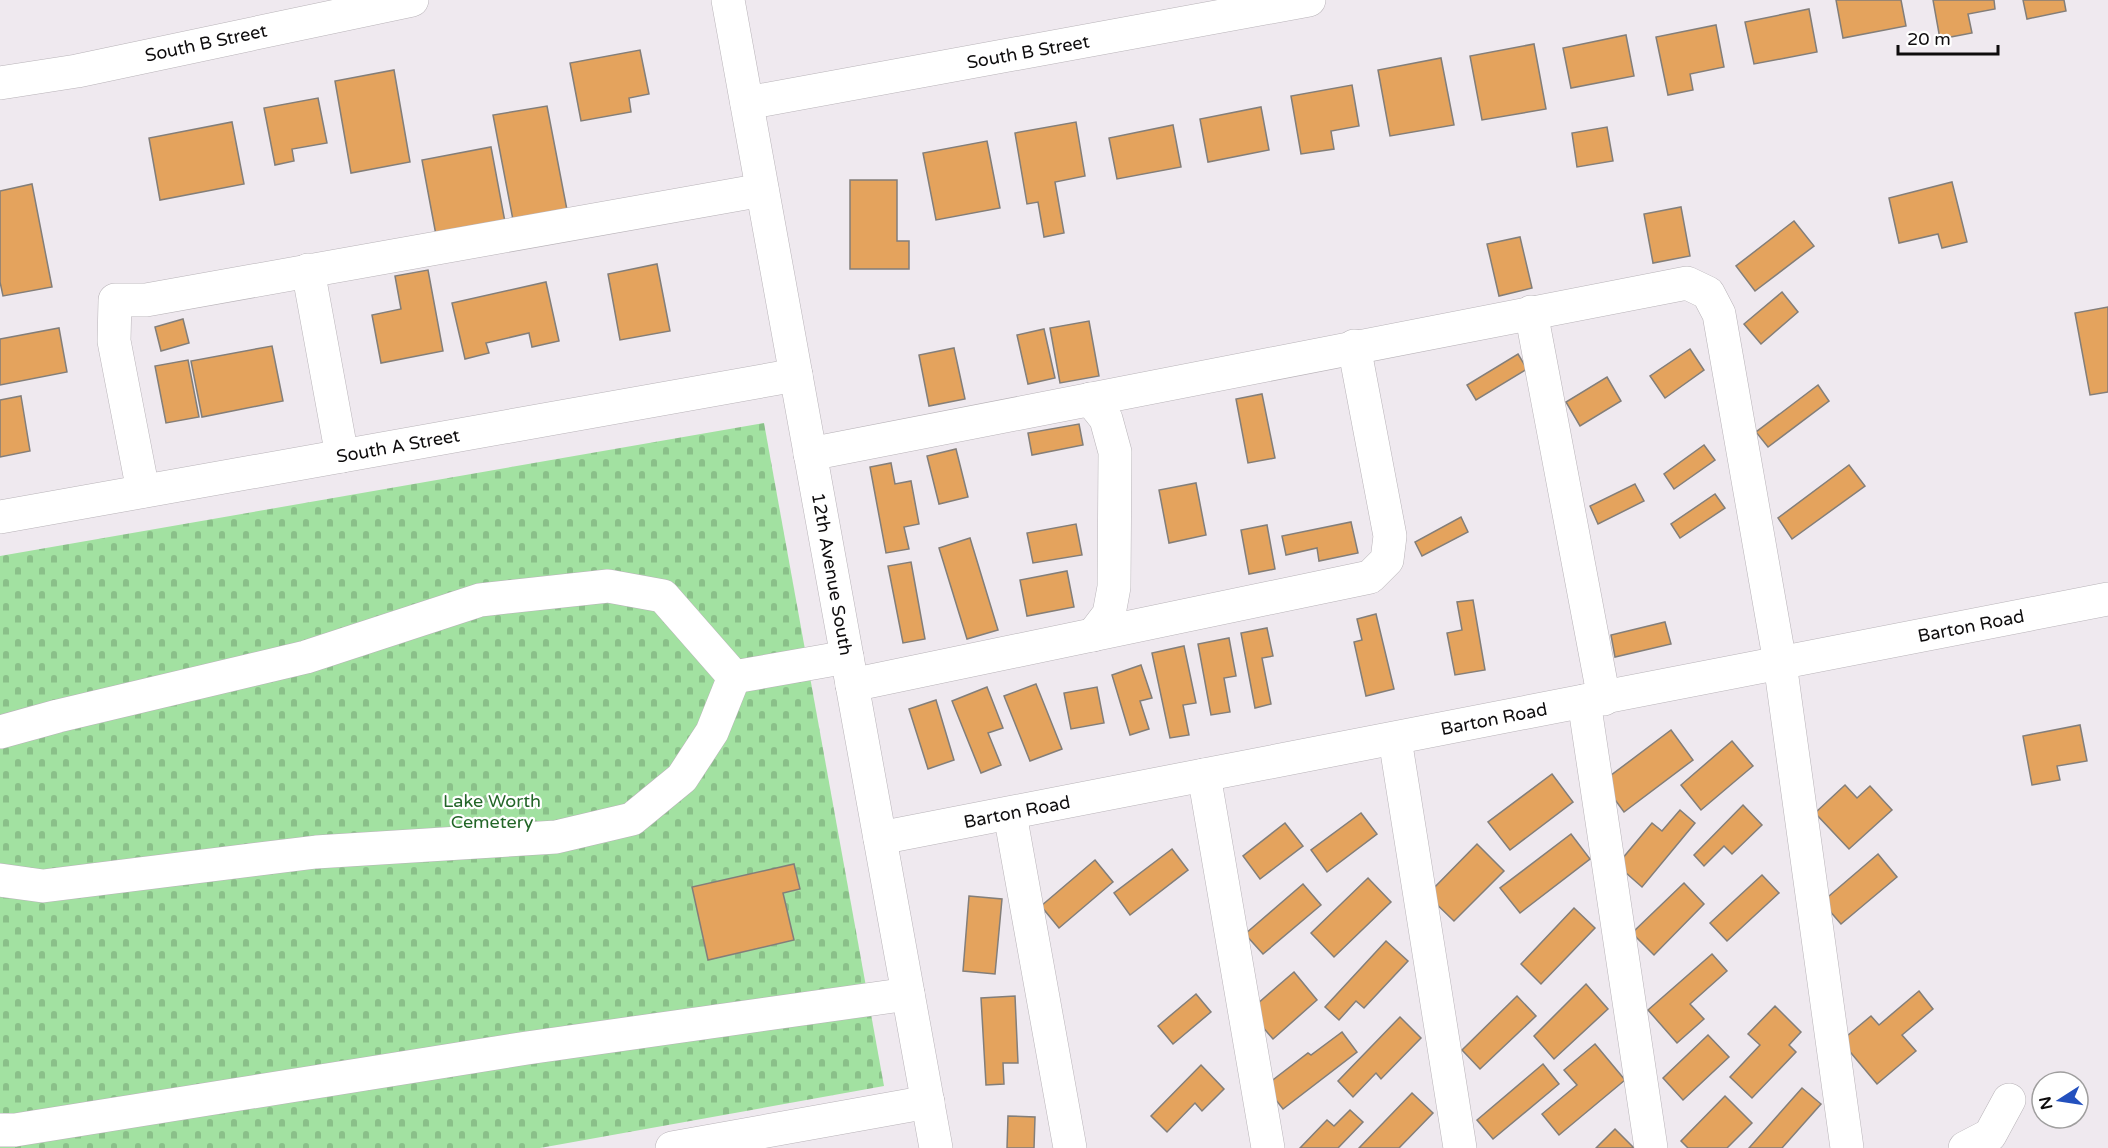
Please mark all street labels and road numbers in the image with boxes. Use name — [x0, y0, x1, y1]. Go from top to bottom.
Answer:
street label: South B Street — [143, 19, 269, 67]
street label: South B Street — [965, 30, 1091, 74]
street label: South A Street — [335, 424, 462, 468]
street label: 12th Avenue South — [807, 491, 857, 657]
street label: Barton Road — [1916, 605, 2026, 647]
street label: Barton Road — [1439, 698, 1549, 740]
street label: Barton Road — [962, 791, 1072, 833]

